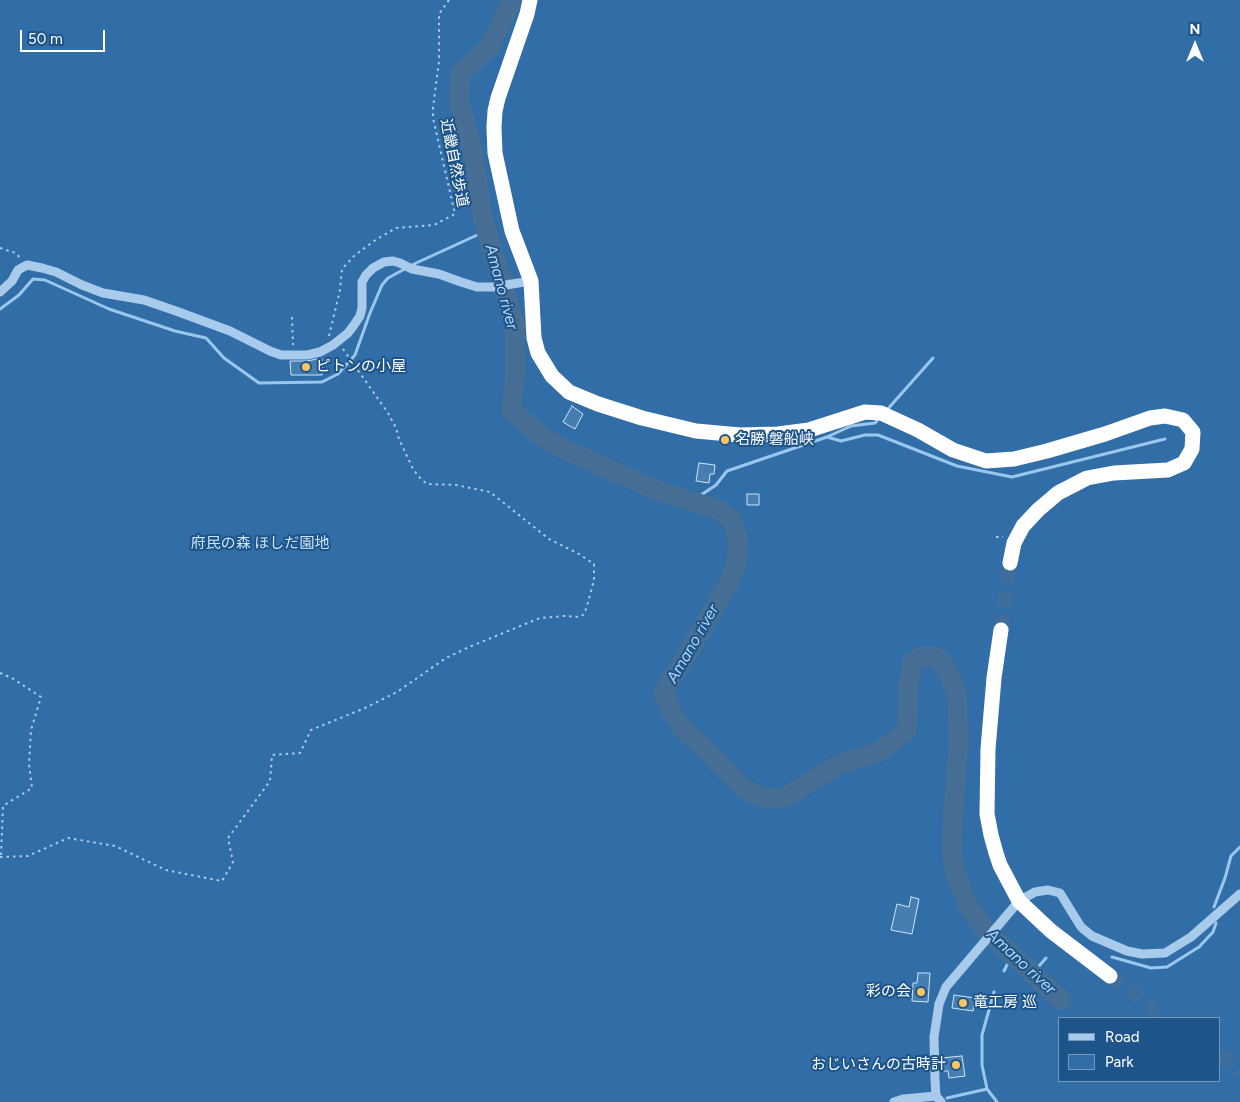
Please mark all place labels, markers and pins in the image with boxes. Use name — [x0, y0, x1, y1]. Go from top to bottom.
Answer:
place label: ピトンの小屋 — [316, 358, 406, 376]
marker: ピトンの小屋 — [300, 361, 312, 373]
place label: 名勝 磐船峡 — [735, 431, 814, 449]
marker: 名勝 磐船峡 — [719, 434, 731, 446]
place label: 彩の会 — [866, 983, 911, 1001]
marker: 彩の会 — [915, 986, 927, 998]
place label: 竜工房 巡 — [973, 994, 1037, 1012]
marker: 竜工房 巡 — [957, 997, 969, 1009]
place label: おじいさんの古時計 — [811, 1056, 946, 1074]
marker: おじいさんの古時計 — [950, 1059, 962, 1071]

